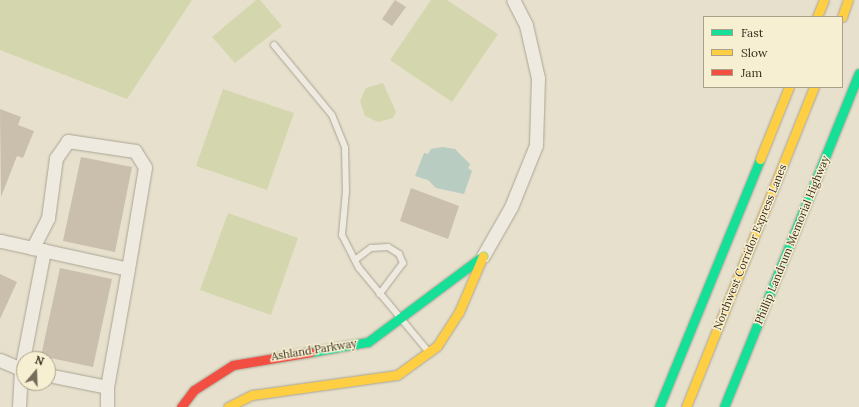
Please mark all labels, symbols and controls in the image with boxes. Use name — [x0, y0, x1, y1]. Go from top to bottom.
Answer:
legend — [703, 16, 843, 88]
text: Fast — [741, 25, 764, 40]
text: Slow — [741, 45, 768, 60]
text: Jam — [741, 65, 762, 80]
street label: Phillip Landrum Memorial Highway — [752, 154, 832, 326]
street label: Northwest Corridor Express Lanes — [711, 162, 789, 332]
street label: Ashland Parkway — [270, 337, 358, 363]
north arrow — [16, 351, 56, 391]
text: N — [33, 353, 46, 369]

